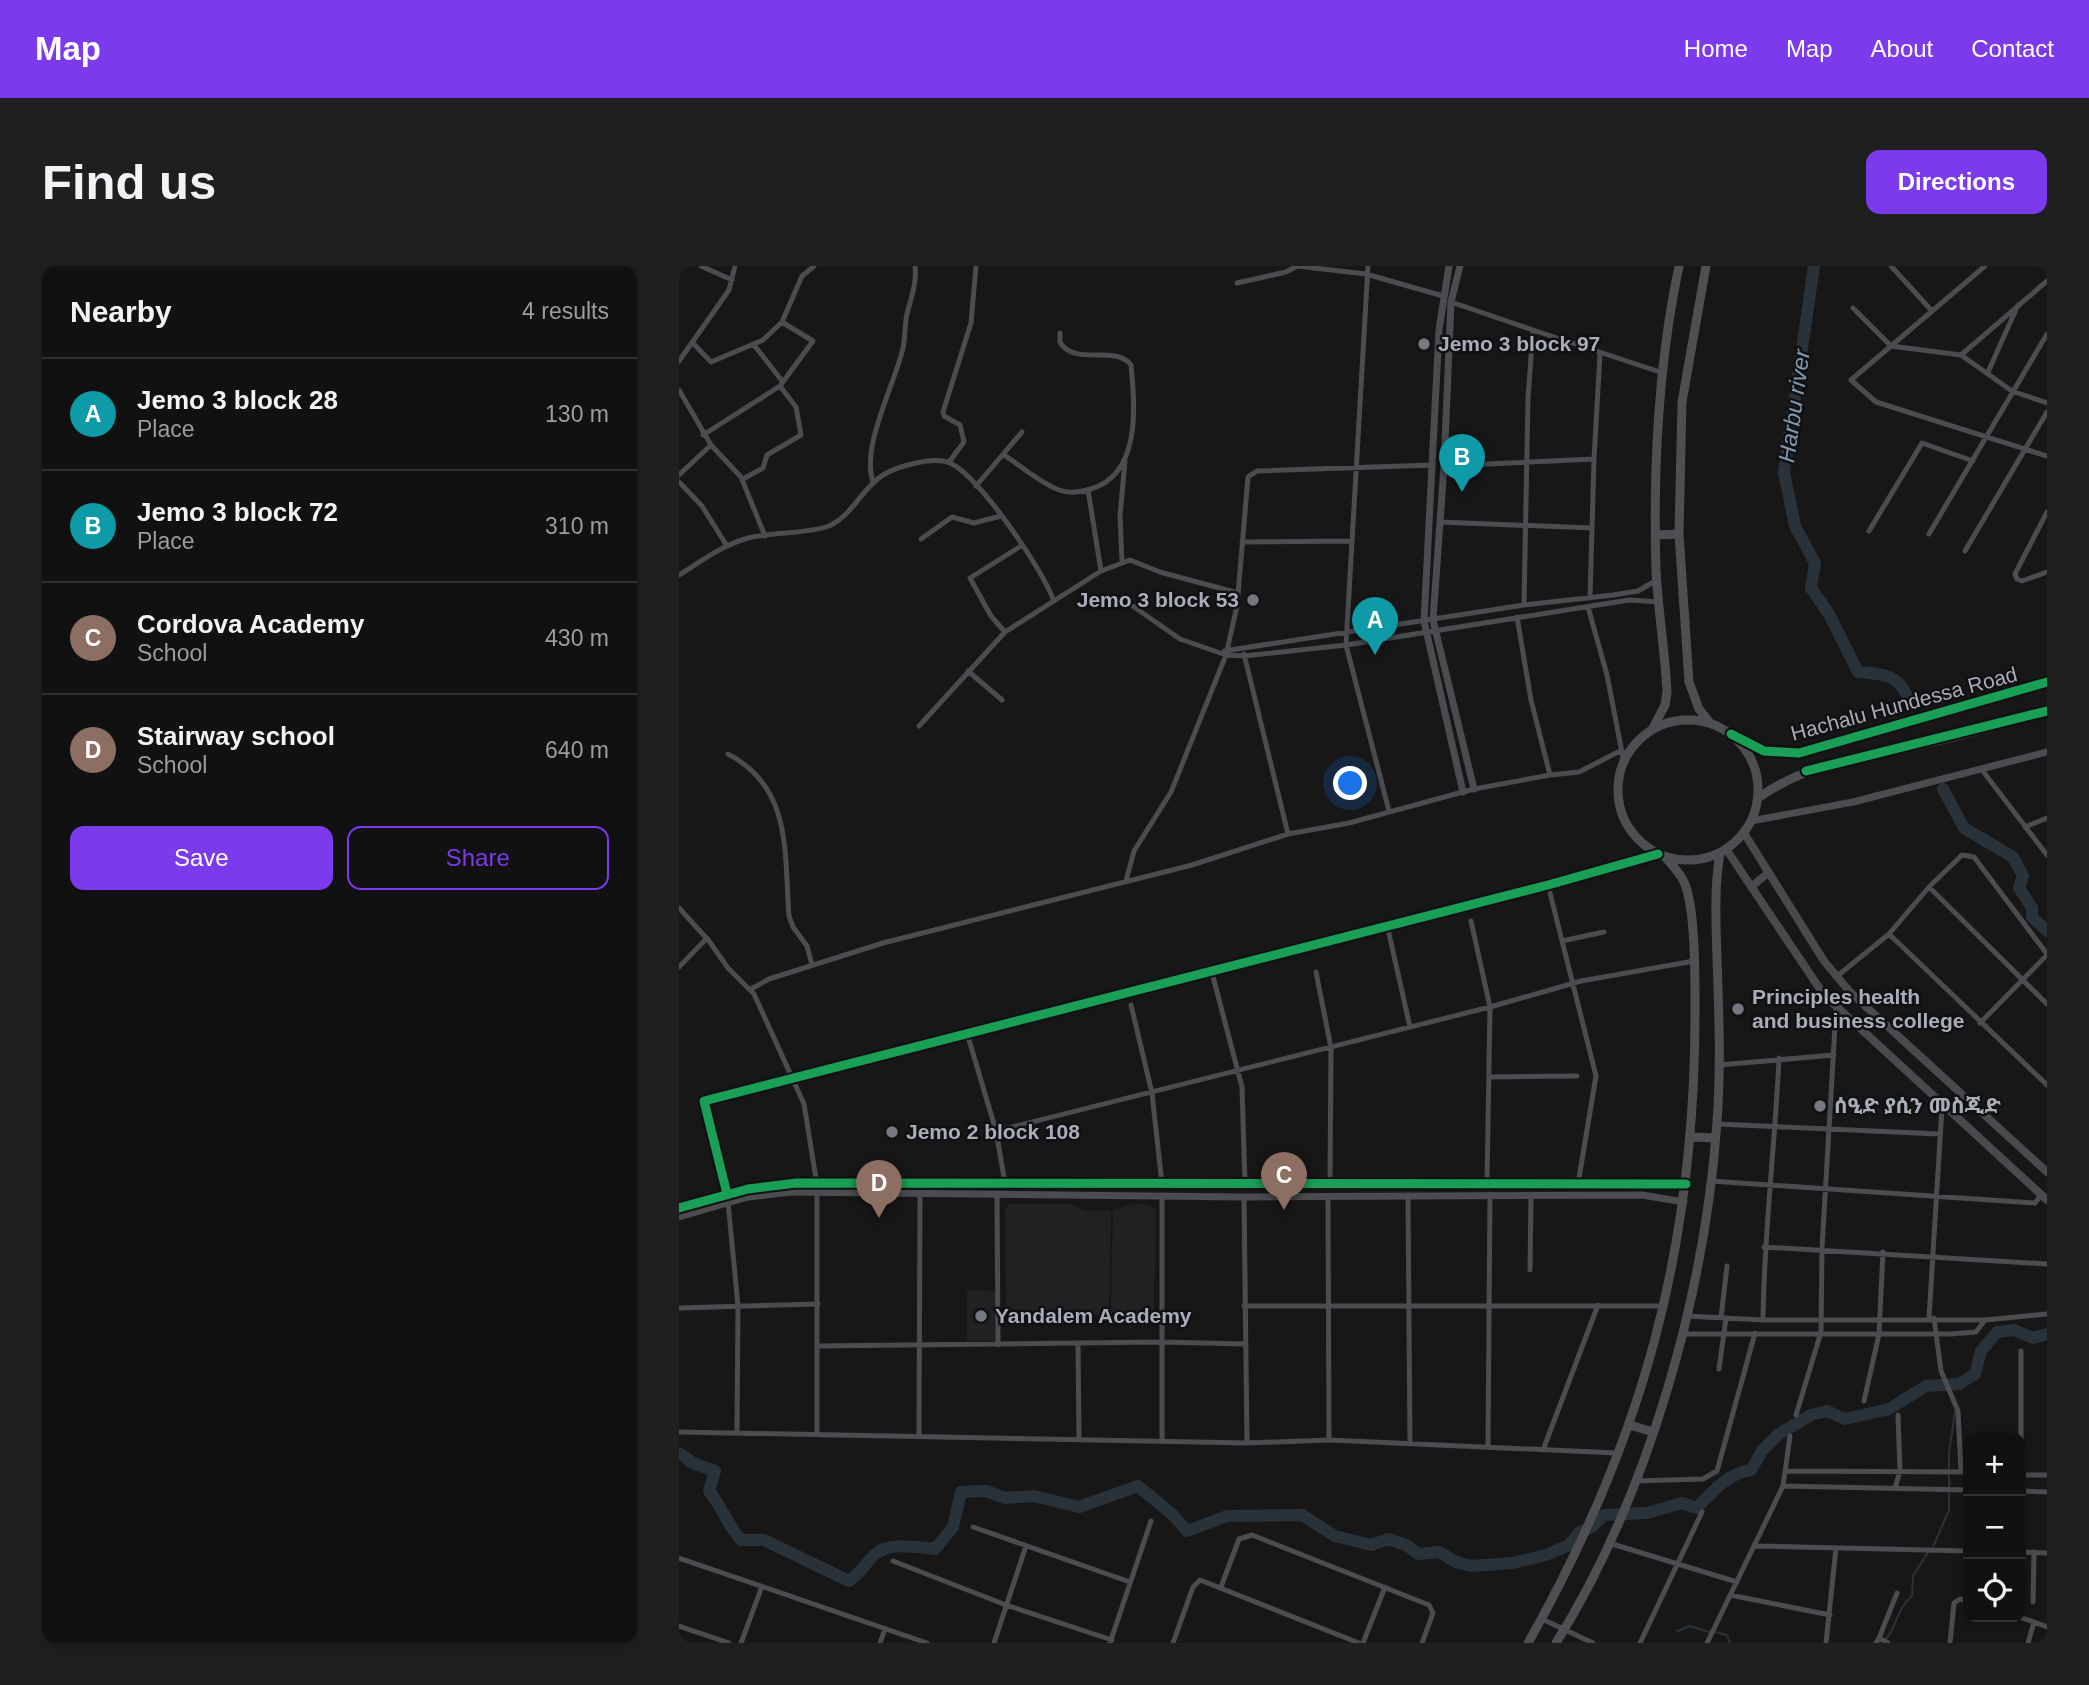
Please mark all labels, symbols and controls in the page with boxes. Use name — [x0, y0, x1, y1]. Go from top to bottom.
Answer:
text: Map — [35, 30, 101, 67]
text: Home — [1684, 35, 1748, 62]
text: Map — [1786, 35, 1833, 62]
text: About — [1871, 35, 1933, 62]
text: Contact — [1971, 35, 2054, 62]
button: Directions — [1866, 150, 2047, 214]
text: Find us — [42, 155, 216, 209]
text: Nearby — [70, 295, 172, 328]
text: 4 results — [522, 298, 609, 324]
place label: Jemo 3 block 97 — [1438, 332, 1600, 355]
marker: Jemo 3 block 97 — [1416, 336, 1432, 352]
water label: Harbu river — [1773, 347, 1815, 464]
text: Jemo 3 block 28 — [137, 385, 338, 415]
text: A — [85, 401, 101, 427]
text: 130 m — [545, 401, 609, 427]
text: Place — [137, 416, 195, 442]
pin: B — [1439, 434, 1485, 492]
text: Jemo 3 block 72 — [137, 497, 338, 527]
text: B — [85, 513, 101, 539]
text: 310 m — [545, 513, 609, 539]
text: Place — [137, 528, 195, 554]
place label: Jemo 3 block 53 — [1077, 588, 1239, 611]
marker: Jemo 3 block 53 — [1245, 592, 1261, 608]
pin: A — [1352, 597, 1398, 655]
text: Cordova Academy — [137, 609, 364, 639]
text: C — [85, 625, 101, 651]
text: 430 m — [545, 625, 609, 651]
text: School — [137, 640, 207, 666]
street label: Hachalu Hundessa Road — [1788, 662, 2020, 745]
text: Stairway school — [137, 721, 335, 751]
text: D — [85, 737, 101, 763]
text: 640 m — [545, 737, 609, 763]
text: School — [137, 752, 207, 778]
your location — [1333, 766, 1367, 800]
button: Save — [70, 826, 333, 890]
button: Share — [347, 826, 609, 890]
place label: Principles health and business college — [1752, 985, 1964, 1032]
marker: Principles health and business college — [1730, 1001, 1746, 1017]
place label: ሰዒድ ያሲን መስጂድ — [1834, 1094, 2001, 1117]
marker: ሰዒድ ያሲን መስጂድ — [1812, 1098, 1828, 1114]
place label: Jemo 2 block 108 — [906, 1120, 1080, 1143]
marker: Jemo 2 block 108 — [884, 1124, 900, 1140]
pin: C — [1261, 1152, 1307, 1210]
pin: D — [856, 1160, 902, 1218]
place label: Yandalem Academy — [995, 1304, 1192, 1327]
marker: Yandalem Academy — [973, 1308, 989, 1324]
map controls — [1963, 1433, 2026, 1622]
button: + — [1963, 1433, 2026, 1496]
button: − — [1963, 1496, 2026, 1559]
button: locate — [1963, 1559, 2026, 1622]

